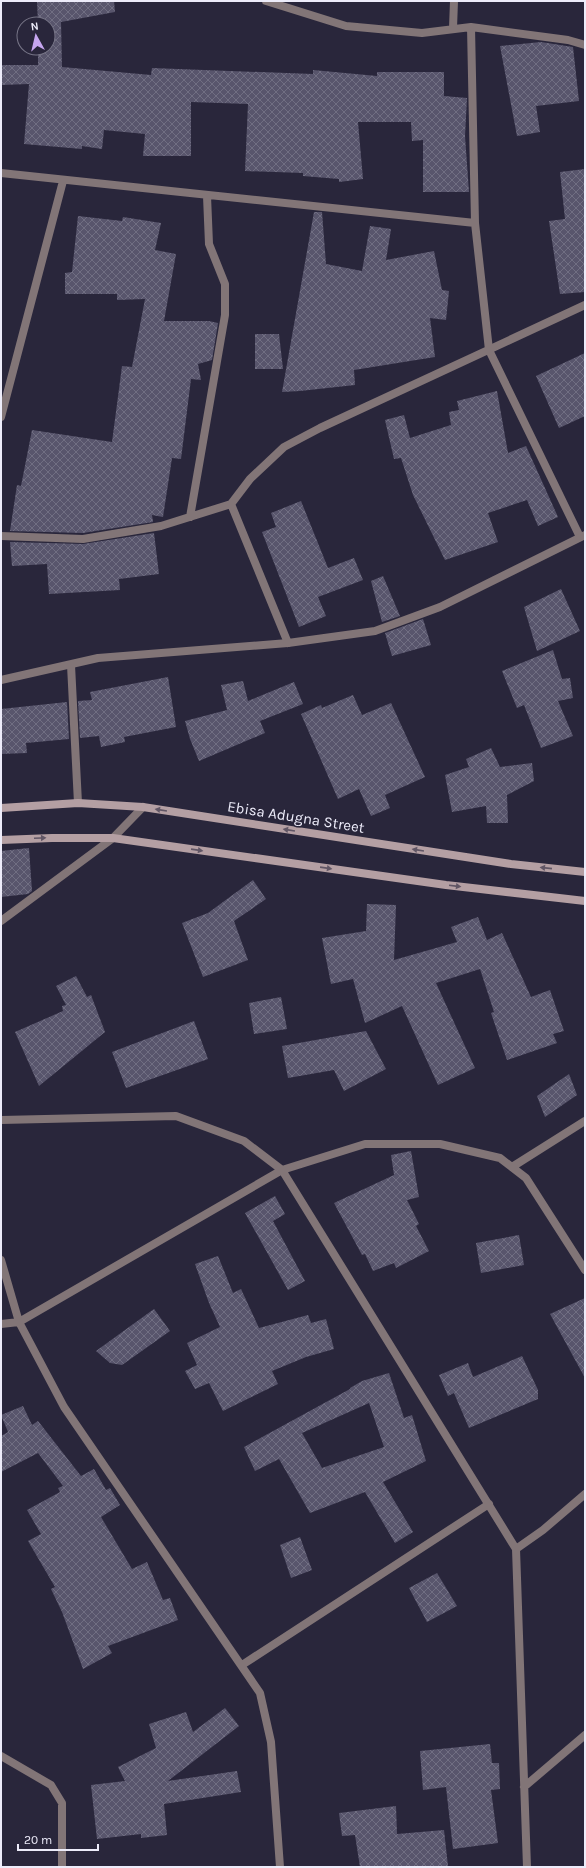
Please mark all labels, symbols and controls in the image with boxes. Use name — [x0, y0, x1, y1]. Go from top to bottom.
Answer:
north arrow — [16, 16, 56, 56]
text: N — [30, 20, 39, 34]
street label: Ebisa Adugna Street — [226, 797, 366, 837]
one-way arrow — [154, 807, 167, 813]
one-way arrow — [283, 827, 295, 833]
one-way arrow — [34, 835, 46, 842]
one-way arrow — [191, 847, 203, 853]
one-way arrow — [411, 847, 424, 853]
one-way arrow — [320, 865, 332, 871]
one-way arrow — [540, 865, 552, 871]
one-way arrow — [449, 883, 461, 889]
scale bar — [18, 1826, 98, 1852]
text: 20 m — [24, 1833, 52, 1847]

